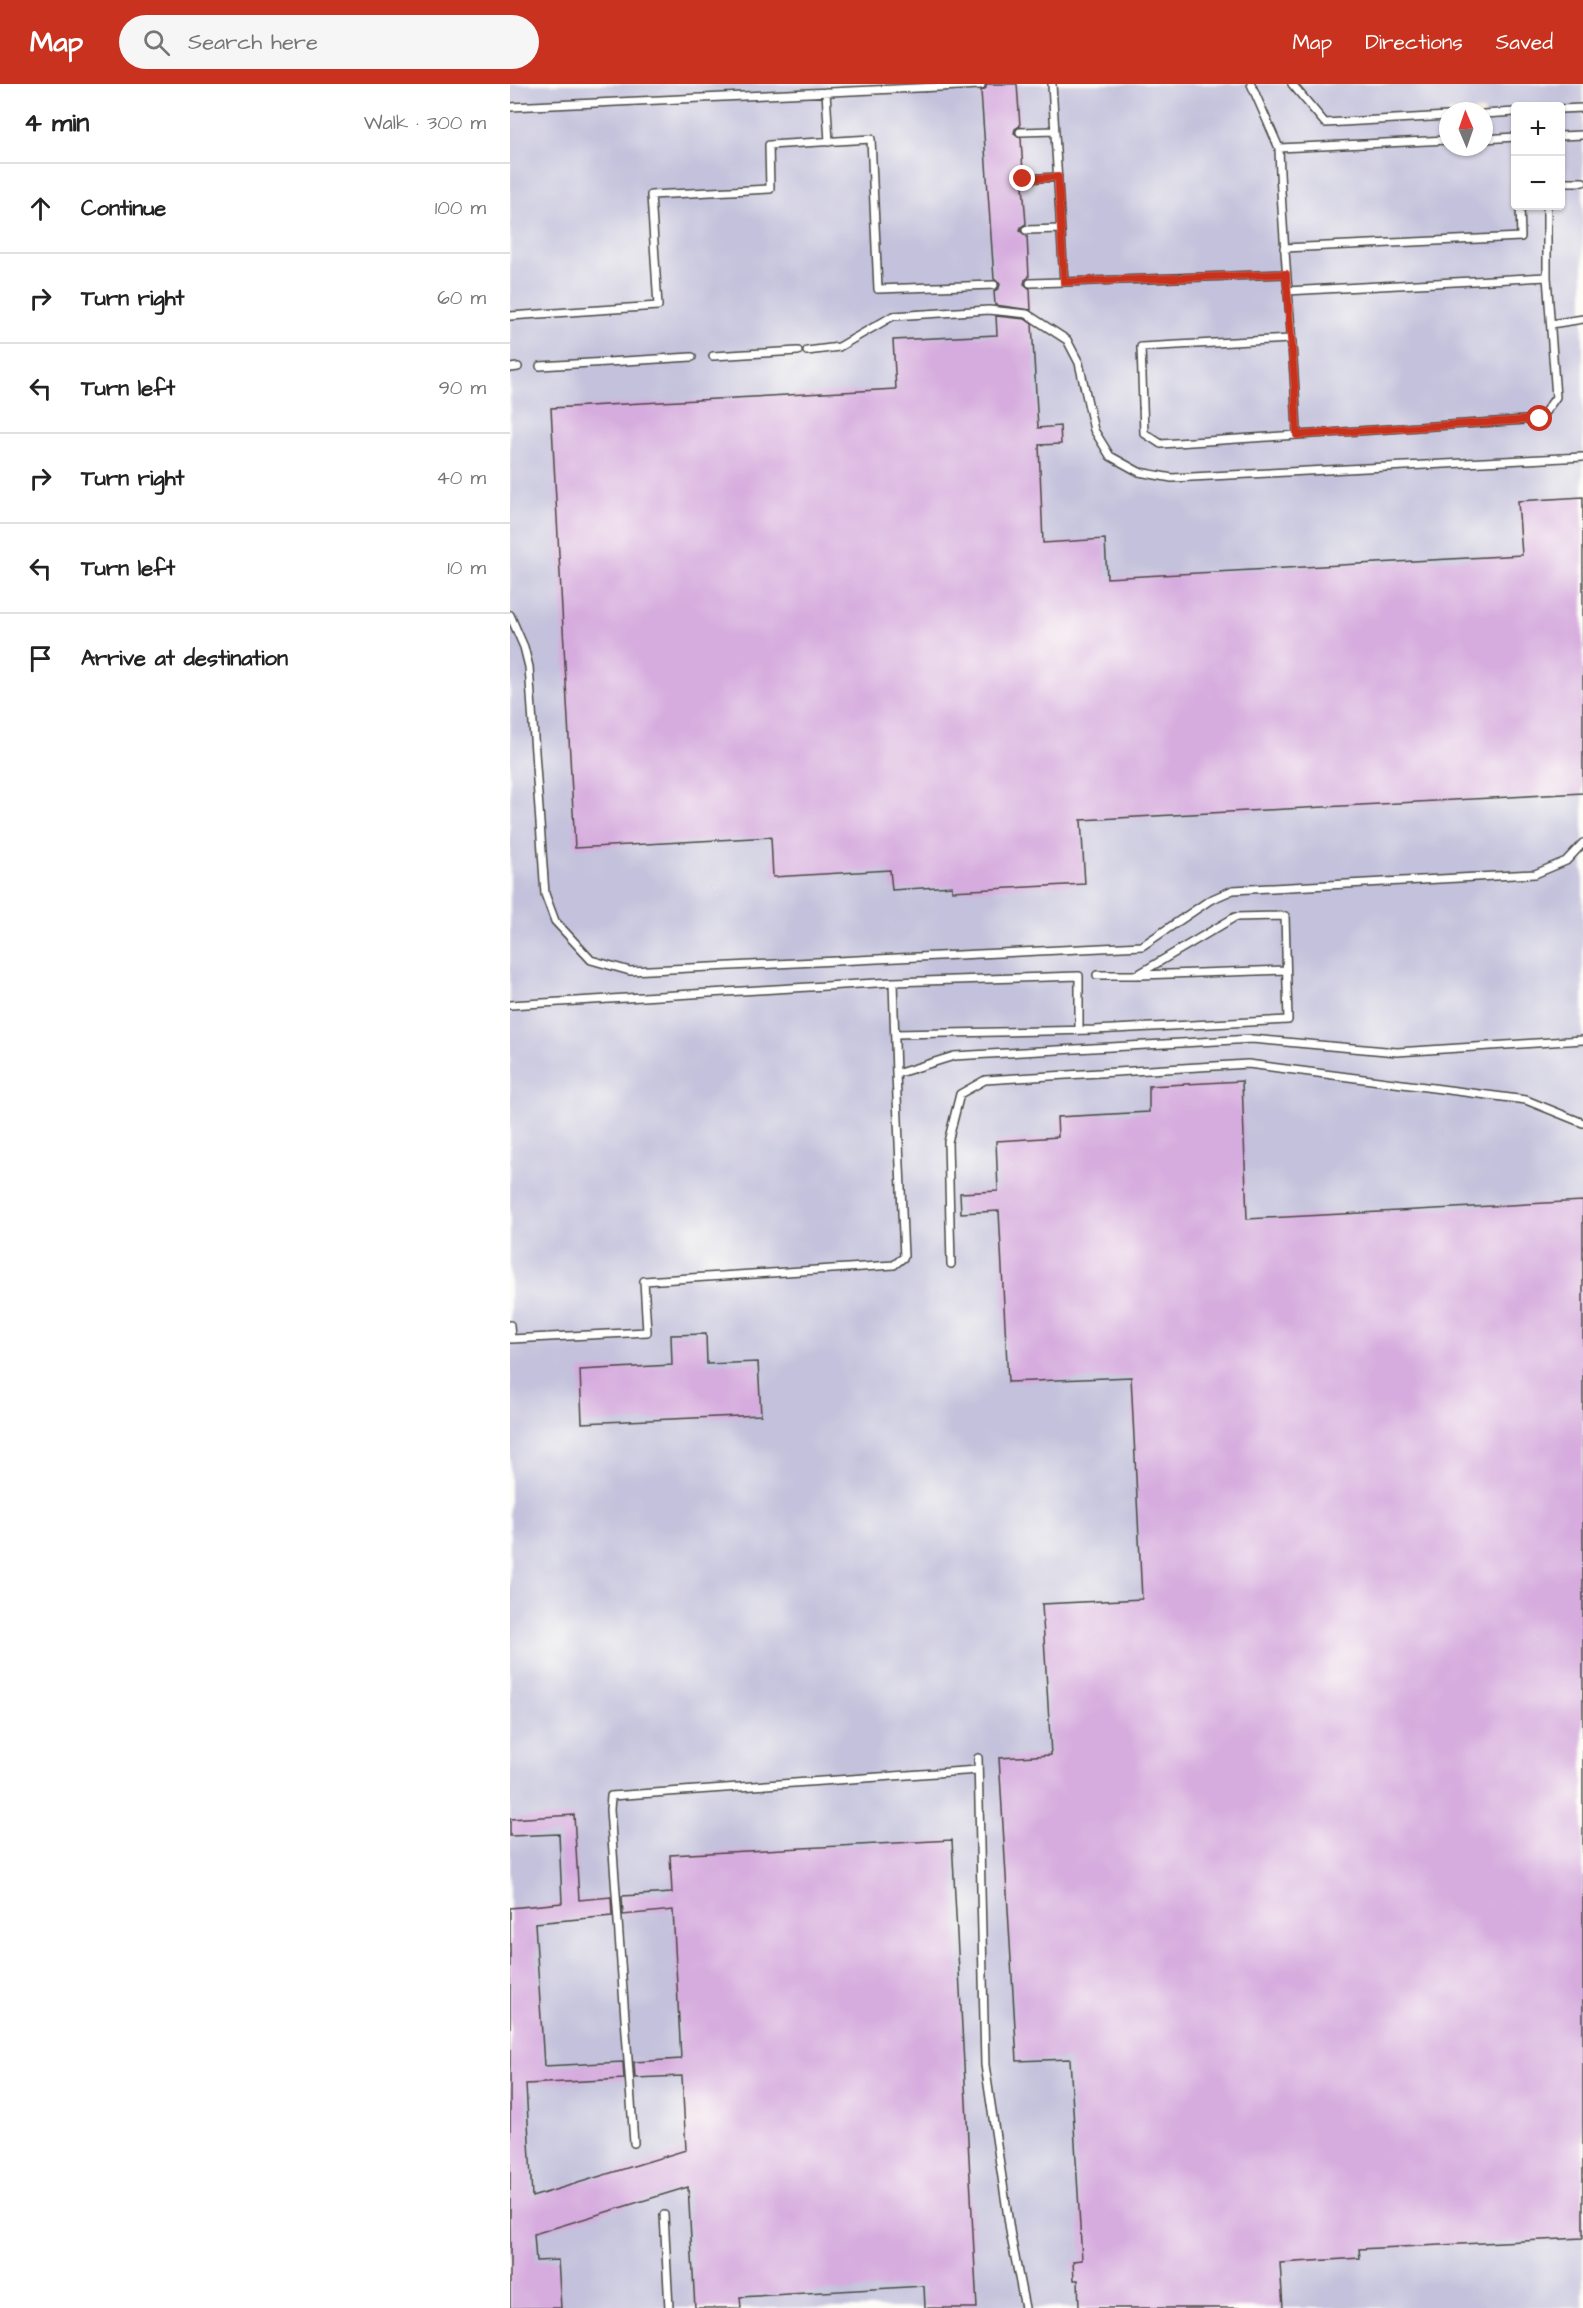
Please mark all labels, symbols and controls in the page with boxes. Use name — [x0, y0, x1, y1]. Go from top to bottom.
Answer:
search box — [119, 15, 539, 69]
text: Map — [30, 23, 83, 62]
icon: search — [140, 26, 173, 59]
text: Search here — [188, 27, 318, 58]
text: Map — [1292, 28, 1332, 57]
text: Directions — [1365, 28, 1463, 57]
text: Saved — [1496, 28, 1553, 57]
north arrow — [1439, 102, 1493, 156]
map controls — [1511, 102, 1565, 210]
button: + — [1511, 102, 1565, 156]
text: 4 min — [24, 105, 89, 141]
text: Walk · 300 m — [364, 109, 486, 137]
button: − — [1511, 156, 1565, 210]
route end — [1009, 165, 1035, 191]
icon: ahead — [24, 192, 57, 225]
text: Continue — [81, 193, 166, 224]
text: 100 m — [435, 194, 486, 222]
icon: right — [24, 282, 57, 315]
text: Turn right — [81, 283, 184, 314]
text: 60 m — [437, 284, 486, 312]
icon: left — [24, 372, 57, 405]
text: Turn left — [81, 373, 175, 404]
text: 90 m — [438, 374, 486, 402]
route start — [1526, 405, 1552, 431]
icon: right — [24, 462, 57, 495]
text: Turn right — [81, 463, 184, 494]
text: 40 m — [436, 464, 486, 492]
icon: left — [24, 552, 57, 585]
text: Turn left — [81, 553, 175, 584]
text: 10 m — [447, 554, 486, 582]
icon: arrive — [24, 642, 57, 675]
text: Arrive at destination — [81, 643, 288, 674]

